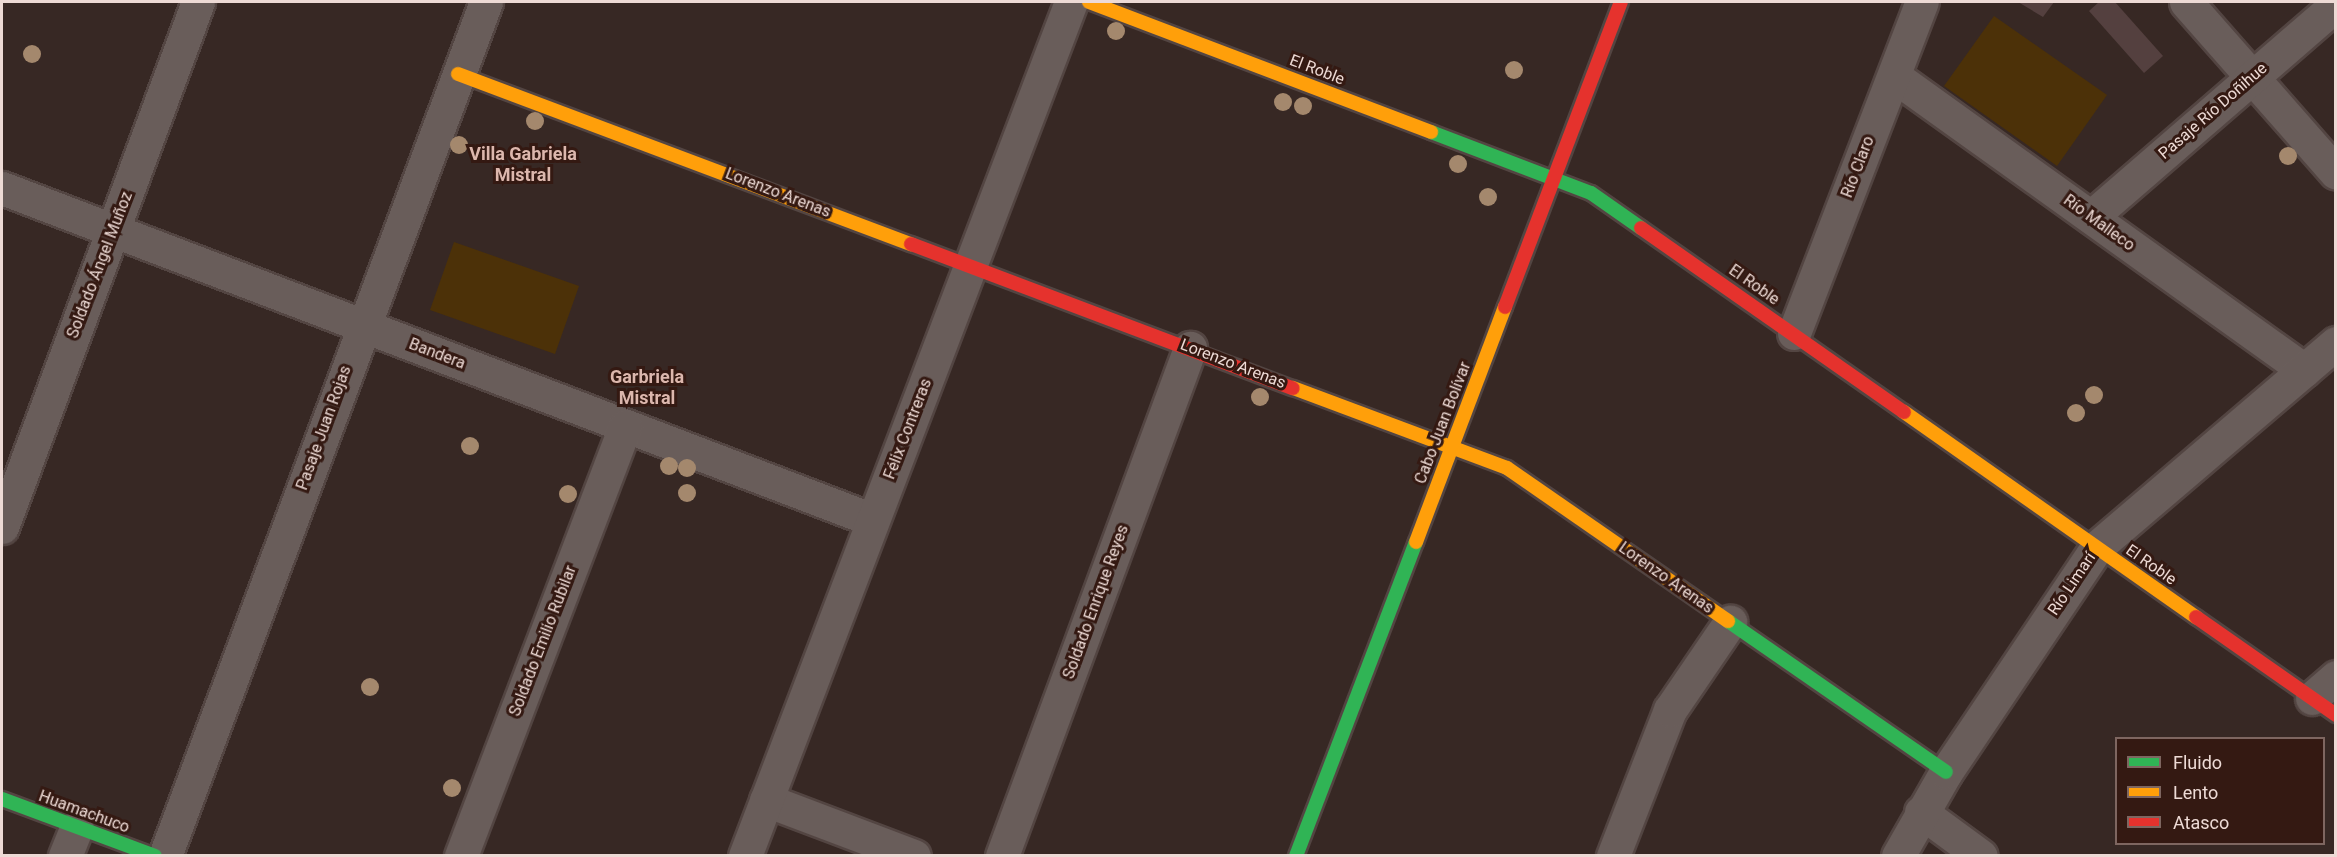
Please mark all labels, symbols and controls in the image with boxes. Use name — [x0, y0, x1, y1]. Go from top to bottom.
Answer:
street label: El Roble — [1287, 51, 1347, 89]
street label: Pasaje Río Doñihue — [2155, 59, 2271, 163]
street label: Río Claro — [1838, 134, 1878, 200]
district label: Villa Gabriela Mistral — [469, 144, 577, 186]
street label: Lorenzo Arenas — [723, 164, 833, 222]
street label: Soldado Ángel Muñoz — [63, 189, 137, 341]
street label: Río Malleco — [2060, 191, 2138, 255]
street label: El Roble — [1725, 261, 1783, 309]
street label: Bandera — [406, 334, 468, 374]
street label: Lorenzo Arenas — [1178, 335, 1288, 393]
street label: Cabo Juan Bolívar — [1411, 359, 1475, 487]
street label: Pasaje Juan Rojas — [293, 363, 355, 493]
district label: Garbriela Mistral — [610, 367, 684, 410]
street label: Félix Contreras — [880, 376, 936, 482]
street label: Soldado Enrique Reyes — [1059, 522, 1133, 682]
street label: Lorenzo Arenas — [1615, 538, 1717, 618]
street label: El Roble — [2122, 541, 2180, 589]
street label: Río Limarí — [2044, 549, 2100, 619]
street label: Soldado Emilio Rubilar — [505, 563, 581, 719]
legend — [2115, 737, 2325, 845]
text: Fluido — [2173, 752, 2222, 773]
text: Lento — [2173, 782, 2218, 803]
street label: Huamachuco — [36, 787, 132, 837]
text: Atasco — [2173, 812, 2229, 833]

